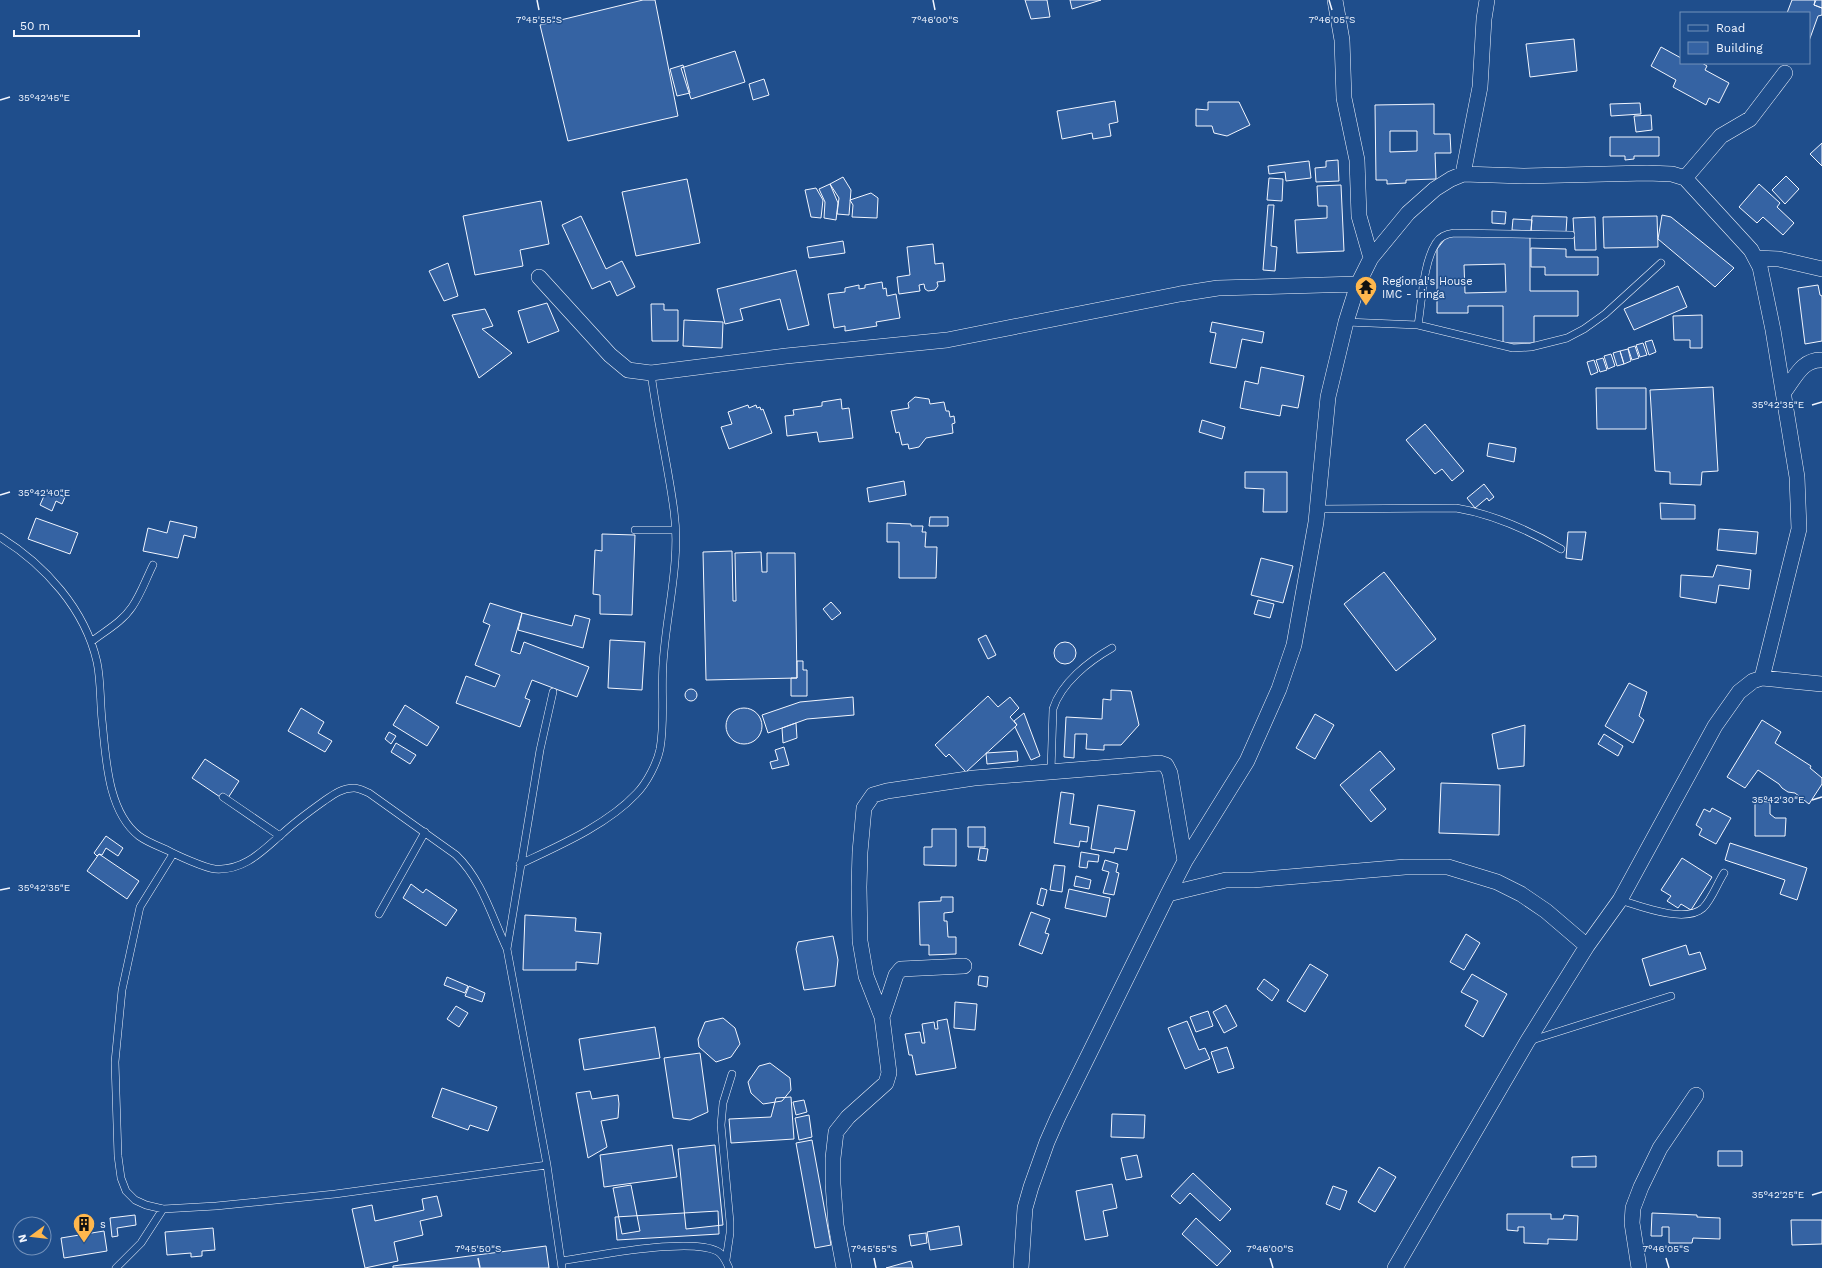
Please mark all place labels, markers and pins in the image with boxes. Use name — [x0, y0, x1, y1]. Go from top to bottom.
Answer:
temple icon: Regional's House IMC - Iringa — [1353, 274, 1379, 307]
place label: Regional's House IMC - Iringa — [1382, 275, 1473, 301]
building icon: s — [71, 1211, 97, 1244]
place label: s — [100, 1218, 106, 1231]

